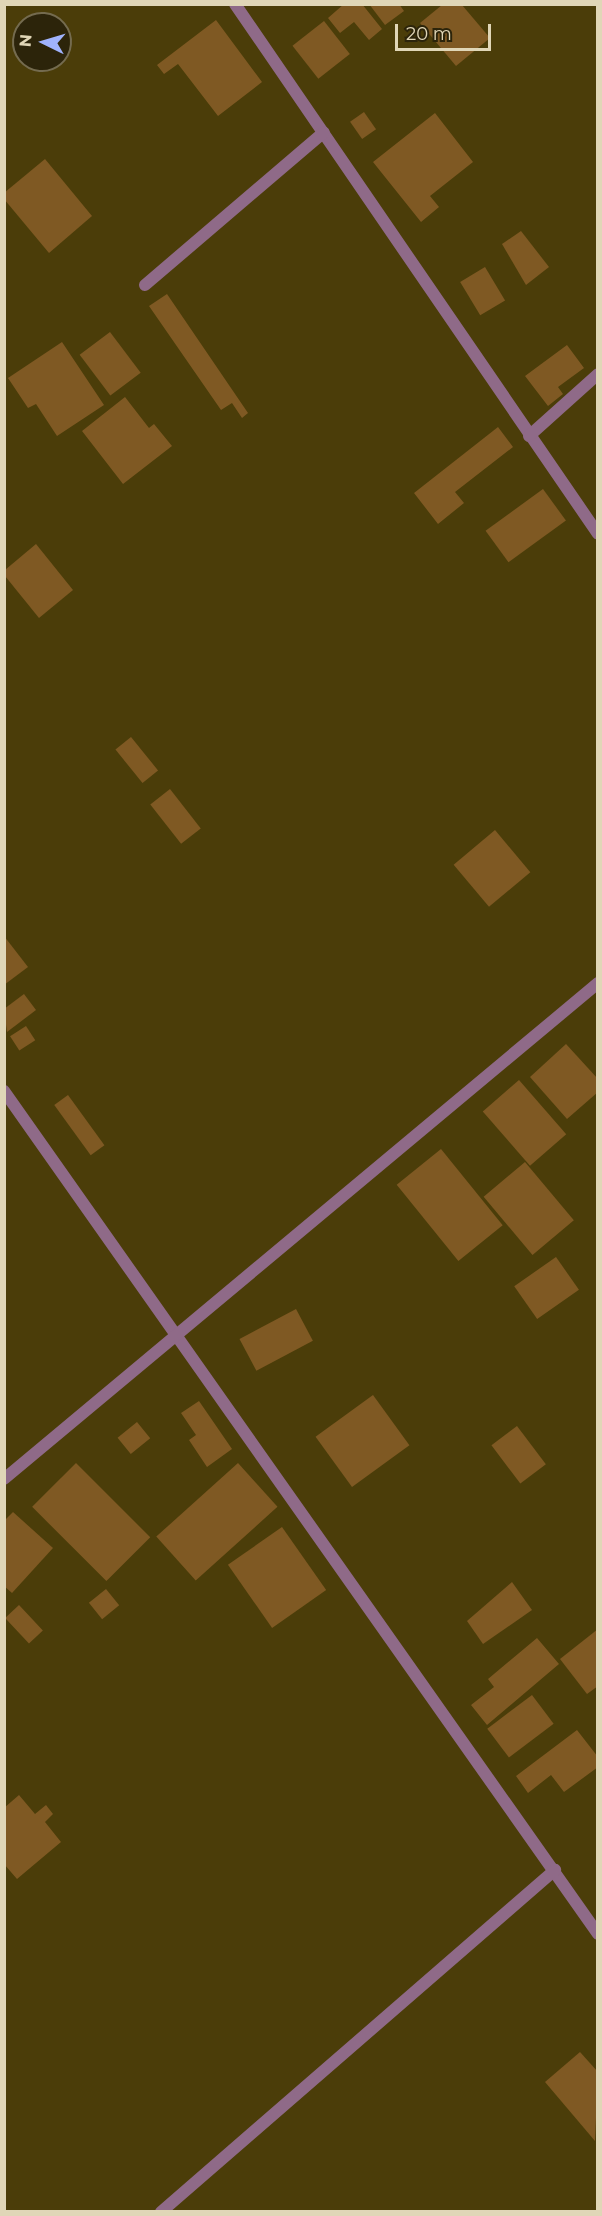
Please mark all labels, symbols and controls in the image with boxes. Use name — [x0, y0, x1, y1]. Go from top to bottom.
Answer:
north arrow — [12, 12, 72, 72]
scale bar — [398, 12, 494, 50]
text: 20 m — [406, 23, 452, 45]
text: N — [16, 33, 36, 48]

